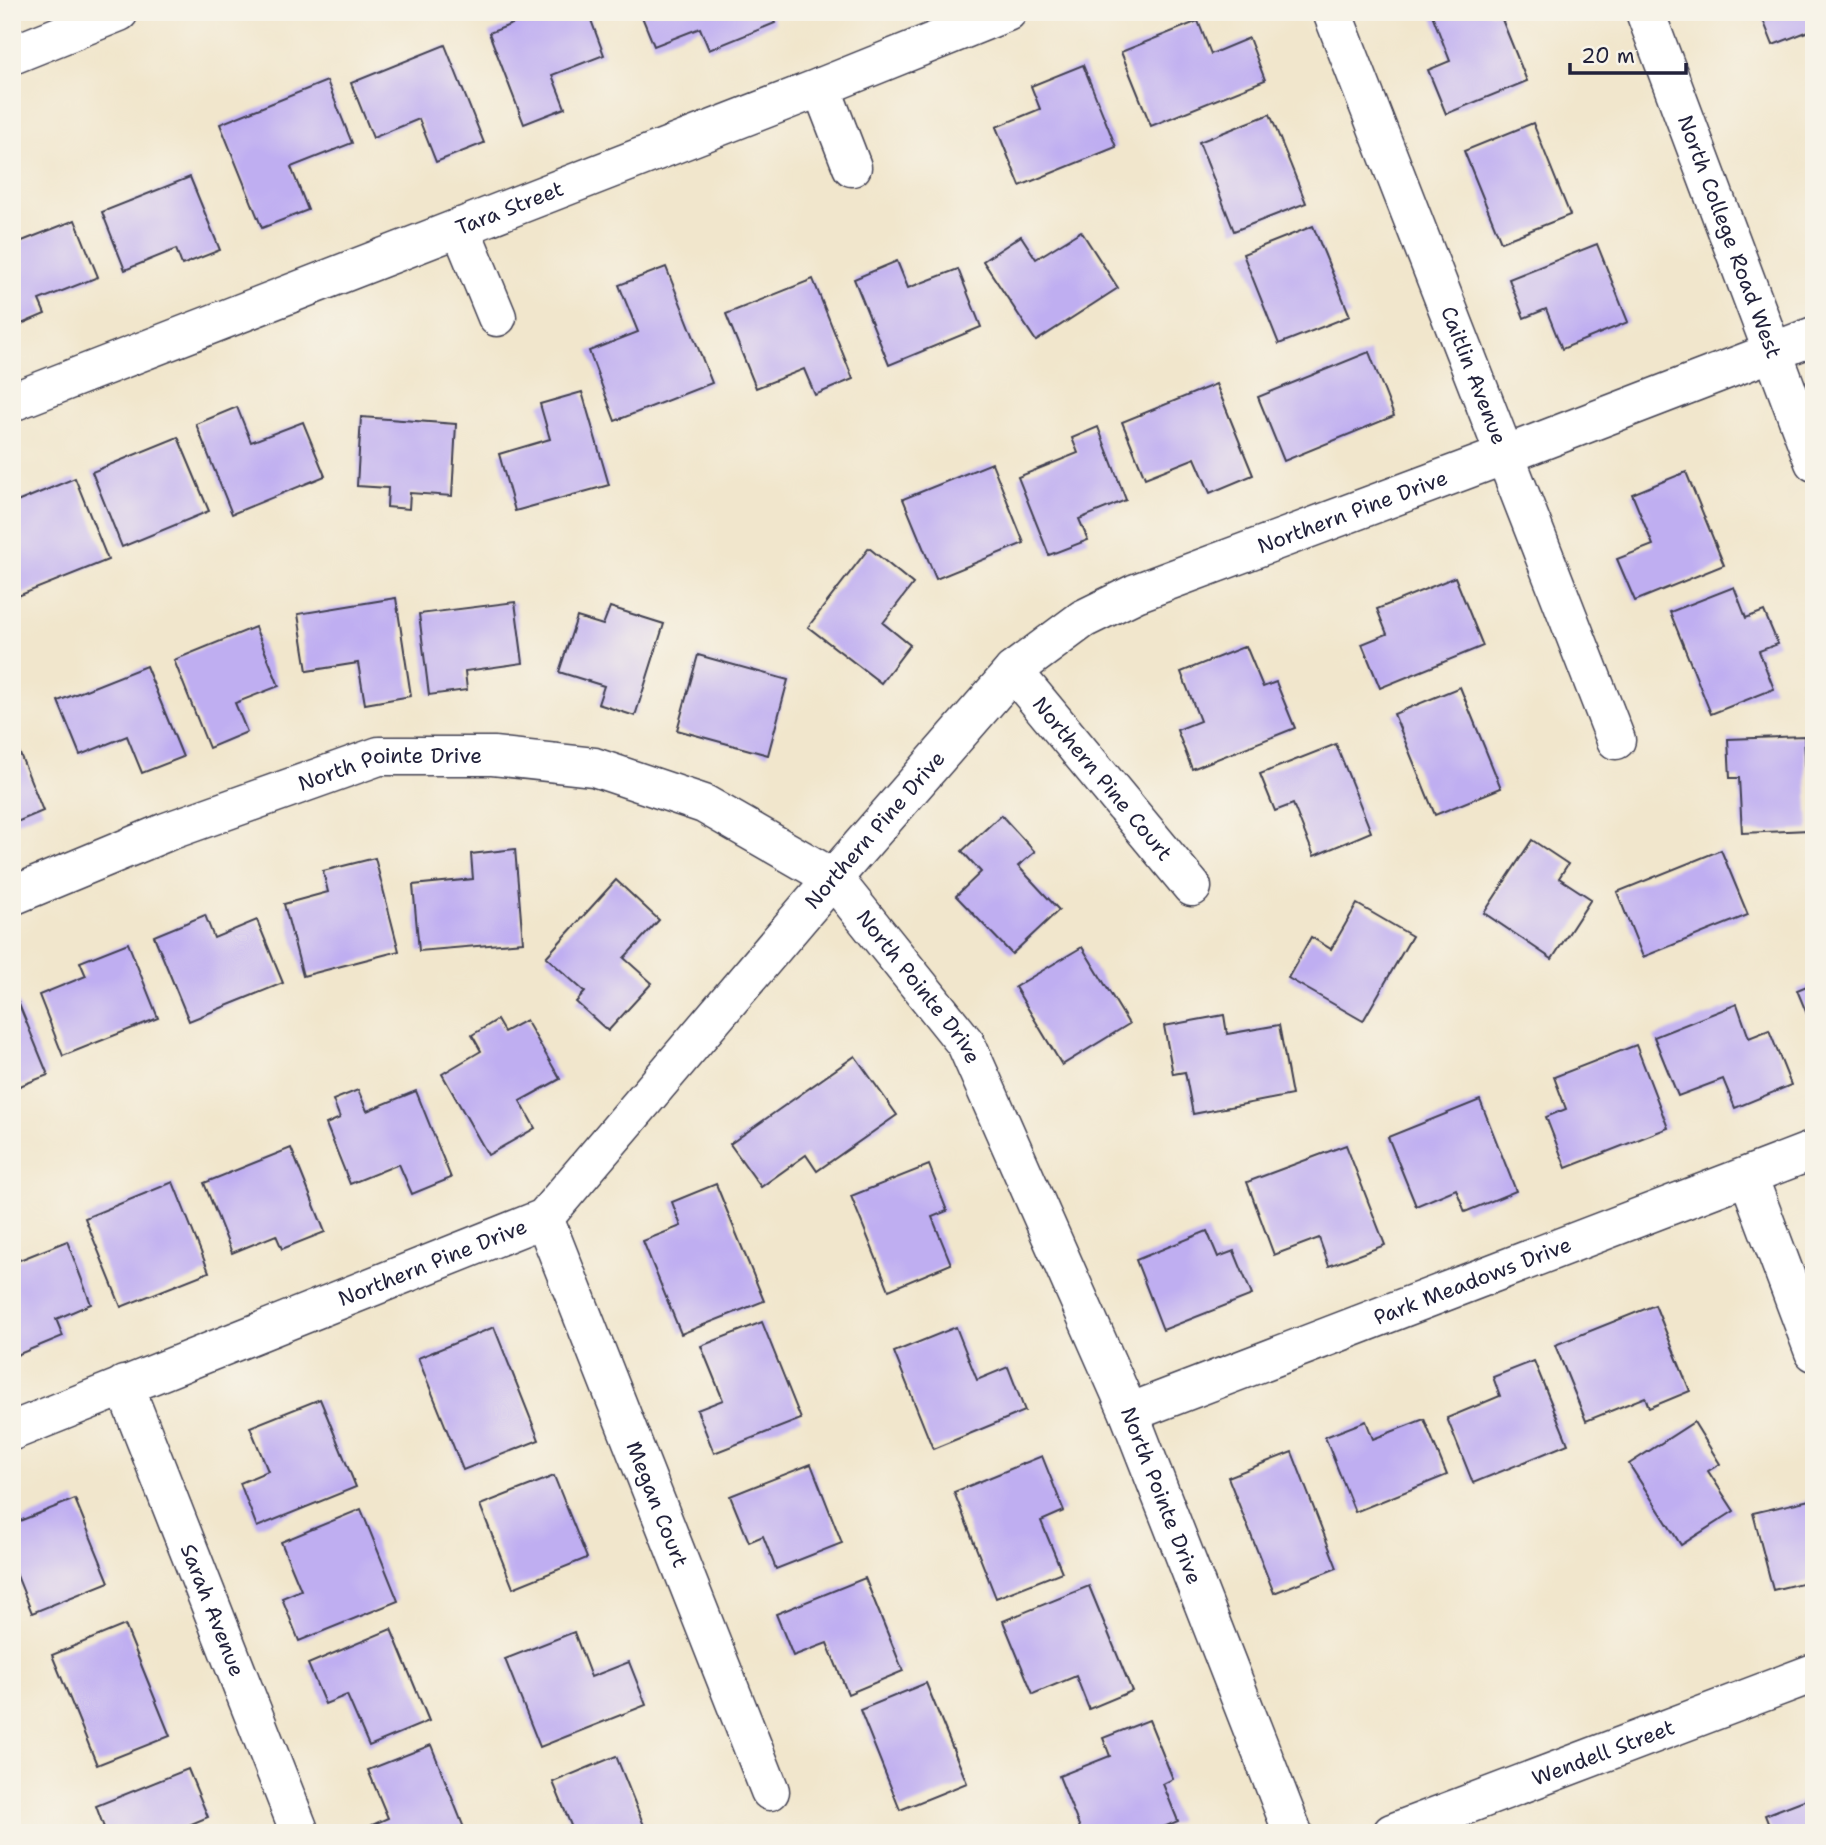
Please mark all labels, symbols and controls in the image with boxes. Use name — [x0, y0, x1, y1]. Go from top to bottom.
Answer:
scale bar — [1570, 32, 1686, 76]
text: 20 m — [1581, 42, 1635, 70]
street label: North College Road West — [1671, 111, 1788, 362]
street label: Tara Street — [452, 175, 568, 242]
street label: Caitlin Avenue — [1434, 302, 1513, 449]
street label: Northern Pine Drive — [1253, 464, 1452, 560]
street label: Northern Pine Court — [1026, 691, 1179, 867]
street label: North Pointe Drive — [294, 741, 482, 798]
street label: Northern Pine Drive — [798, 745, 951, 915]
street label: North Pointe Drive — [850, 904, 987, 1068]
street label: Northern Pine Drive — [334, 1212, 531, 1313]
street label: Park Meadows Drive — [1370, 1230, 1575, 1332]
street label: North Pointe Drive — [1114, 1403, 1209, 1588]
street label: Megan Court — [620, 1437, 694, 1572]
street label: Sarah Avenue — [174, 1540, 251, 1681]
street label: Wendell Street — [1528, 1713, 1679, 1793]

